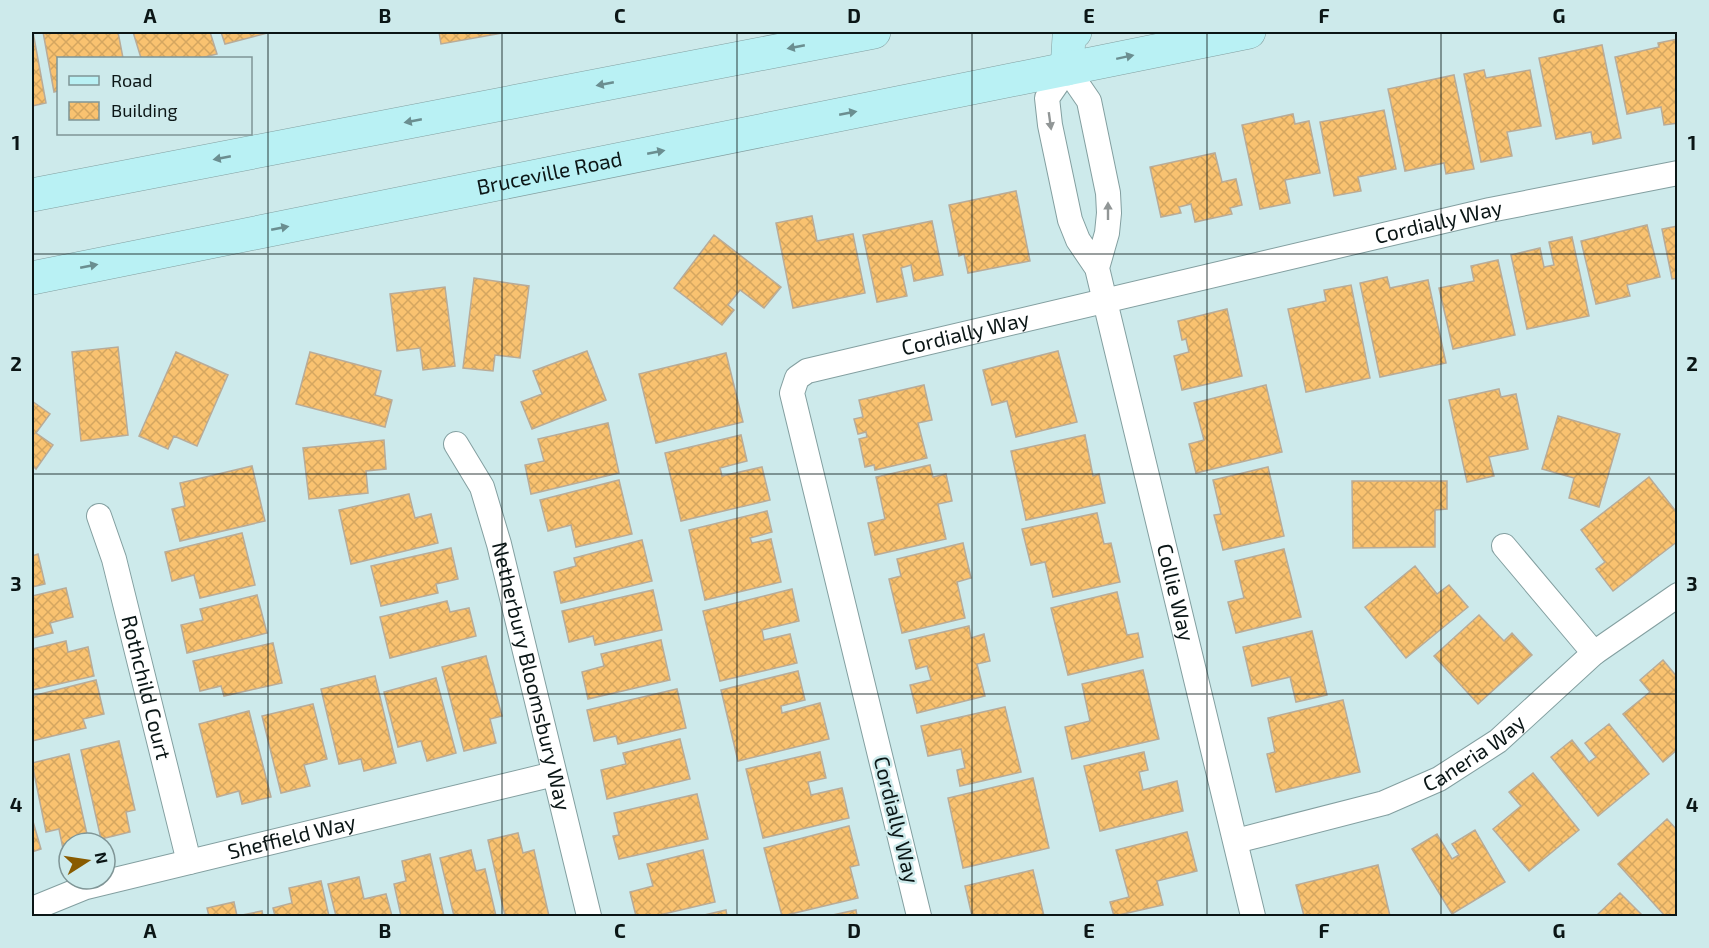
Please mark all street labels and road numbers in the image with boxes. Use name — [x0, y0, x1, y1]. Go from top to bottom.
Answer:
street label: Bruceville Road — [474, 145, 624, 199]
street label: Cordially Way — [1372, 194, 1504, 248]
street label: Cordially Way — [899, 305, 1031, 359]
street label: Netherbury Bloomsbury Way — [488, 539, 577, 813]
street label: Collie Way — [1153, 541, 1200, 644]
street label: Rothchild Court — [117, 612, 177, 762]
street label: Caneria Way — [1419, 709, 1529, 796]
street label: Cordially Way — [870, 753, 925, 886]
street label: Sheffield Way — [225, 808, 358, 863]

